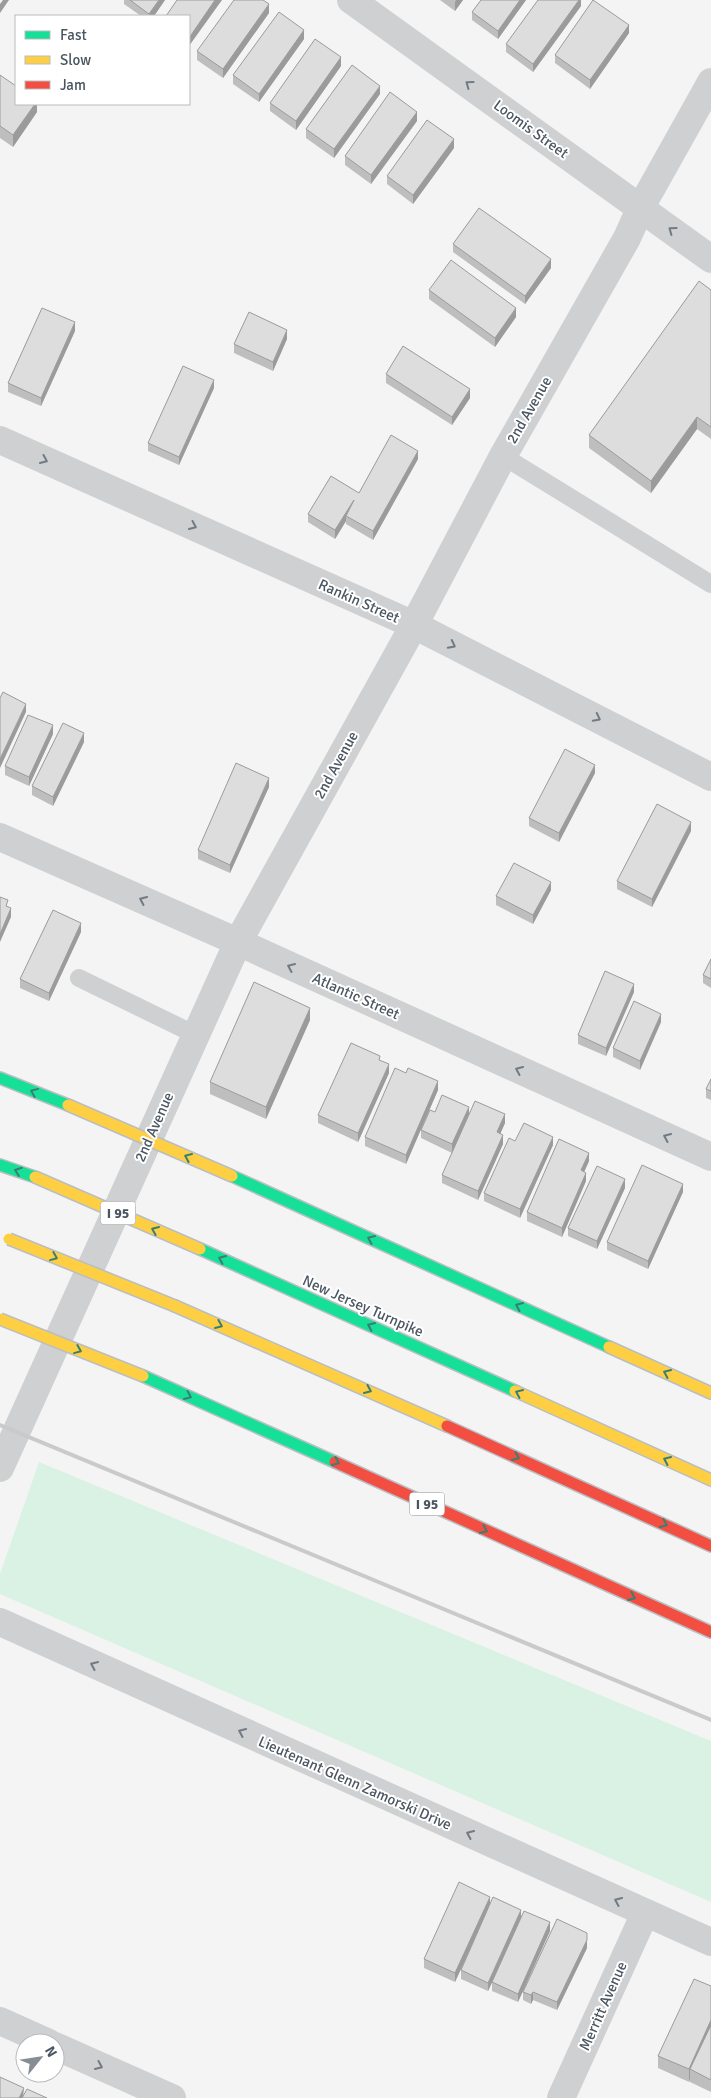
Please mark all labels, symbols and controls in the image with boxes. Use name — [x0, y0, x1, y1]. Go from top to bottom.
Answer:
legend — [15, 15, 190, 105]
text: Fast — [60, 26, 87, 44]
text: Slow — [60, 51, 91, 69]
text: Jam — [60, 76, 86, 94]
one-way arrow — [465, 81, 474, 90]
street label: Loomis Street — [490, 96, 572, 162]
one-way arrow — [668, 227, 678, 236]
street label: 2nd Avenue — [503, 373, 555, 447]
one-way arrow — [39, 453, 48, 463]
one-way arrow — [188, 520, 197, 530]
street label: Rankin Street — [316, 575, 402, 627]
one-way arrow — [447, 638, 456, 649]
one-way arrow — [591, 712, 600, 722]
street label: 2nd Avenue — [310, 728, 362, 802]
one-way arrow — [139, 896, 148, 907]
one-way arrow — [287, 962, 296, 973]
street label: Atlantic Street — [310, 969, 402, 1023]
one-way arrow — [515, 1066, 524, 1076]
one-way arrow — [30, 1087, 39, 1098]
street label: 2nd Avenue — [131, 1089, 177, 1165]
one-way arrow — [663, 1133, 672, 1143]
one-way arrow — [184, 1152, 193, 1163]
one-way arrow — [14, 1167, 22, 1177]
road number: I 95 — [100, 1202, 136, 1224]
one-way arrow — [151, 1225, 160, 1236]
one-way arrow — [367, 1235, 376, 1245]
one-way arrow — [49, 1251, 58, 1261]
one-way arrow — [219, 1255, 228, 1265]
street label: New Jersey Turnpike — [300, 1271, 426, 1341]
one-way arrow — [515, 1301, 524, 1312]
one-way arrow — [215, 1319, 223, 1329]
one-way arrow — [367, 1322, 376, 1332]
one-way arrow — [73, 1344, 82, 1354]
one-way arrow — [663, 1368, 672, 1379]
one-way arrow — [363, 1384, 372, 1395]
one-way arrow — [515, 1389, 524, 1399]
one-way arrow — [183, 1390, 192, 1401]
one-way arrow — [511, 1451, 520, 1462]
one-way arrow — [331, 1456, 340, 1467]
one-way arrow — [663, 1456, 672, 1466]
road number: I 95 — [410, 1492, 444, 1516]
one-way arrow — [659, 1518, 668, 1529]
one-way arrow — [479, 1523, 488, 1534]
one-way arrow — [627, 1590, 636, 1601]
one-way arrow — [90, 1660, 99, 1671]
one-way arrow — [238, 1727, 247, 1738]
street label: Lieutenant Glenn Zamorski Drive — [256, 1732, 454, 1834]
one-way arrow — [466, 1830, 475, 1841]
one-way arrow — [614, 1897, 623, 1908]
street label: Merritt Avenue — [575, 1959, 631, 2053]
north arrow — [15, 2033, 65, 2083]
text: N — [41, 2043, 61, 2060]
one-way arrow — [94, 2059, 103, 2070]

